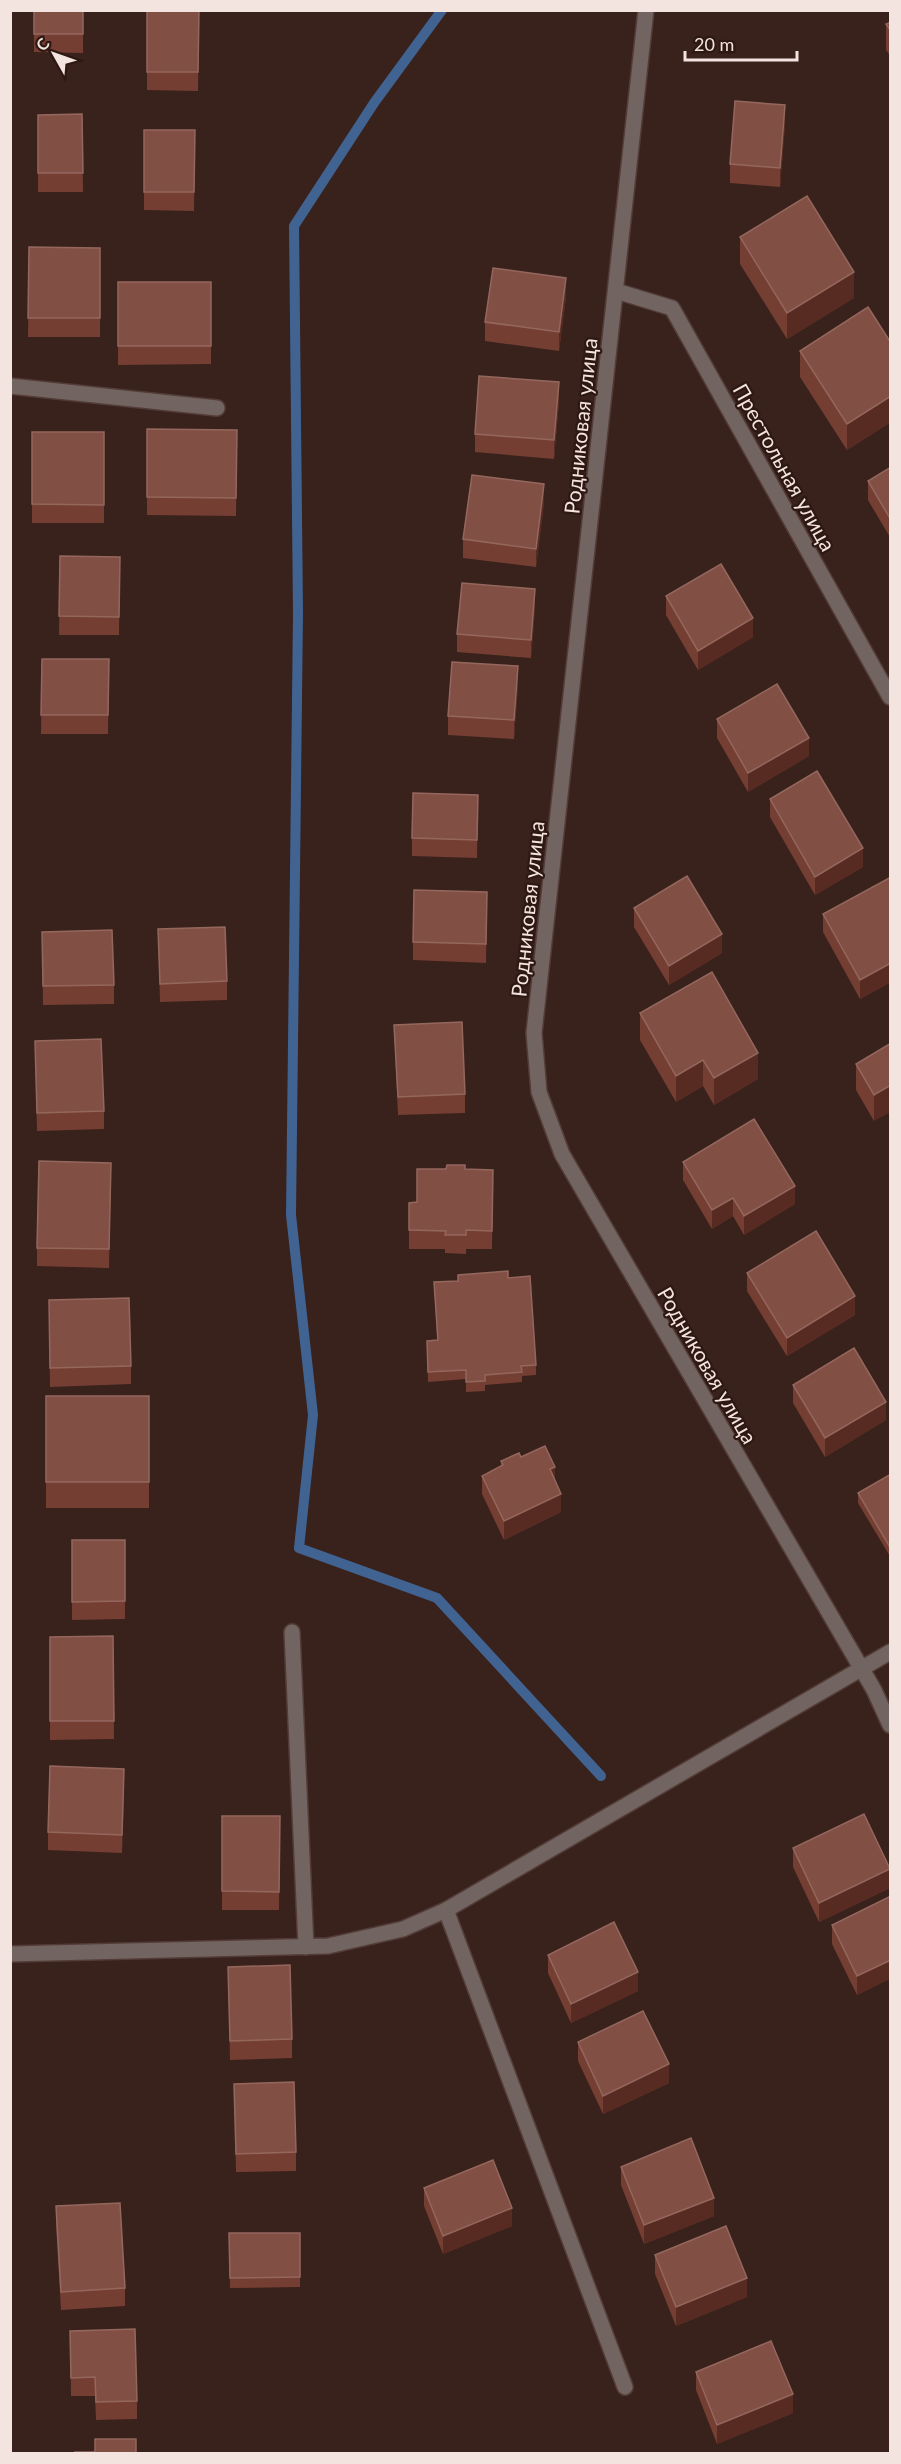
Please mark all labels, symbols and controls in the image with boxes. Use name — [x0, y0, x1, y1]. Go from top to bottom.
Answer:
north arrow — [24, 24, 84, 84]
scale bar — [685, 24, 798, 62]
text: 20 m — [694, 33, 734, 55]
text: С — [31, 34, 53, 54]
street label: Родниковая улица — [558, 337, 602, 515]
street label: Престольная улица — [729, 379, 841, 555]
street label: Родниковая улица — [505, 820, 549, 998]
street label: Родниковая улица — [653, 1282, 763, 1448]

